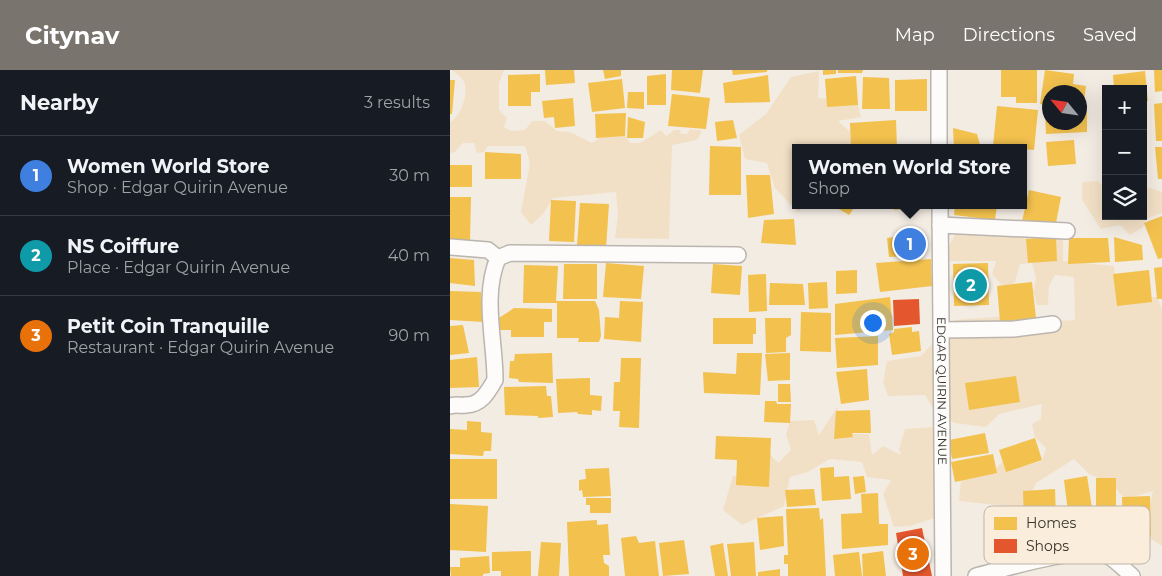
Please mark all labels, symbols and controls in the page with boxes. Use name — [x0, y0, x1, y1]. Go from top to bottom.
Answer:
text: Citynav — [25, 21, 119, 50]
text: Map — [895, 24, 935, 46]
text: Directions — [963, 24, 1055, 46]
text: Saved — [1083, 24, 1137, 46]
north arrow — [1042, 85, 1087, 130]
map controls — [1102, 85, 1147, 220]
button: + — [1102, 85, 1147, 130]
text: Nearby — [20, 90, 99, 115]
text: 3 results — [364, 93, 430, 112]
button: − — [1102, 130, 1147, 175]
popup — [792, 144, 1027, 209]
text: Women World Store — [67, 155, 269, 178]
text: Women World Store — [808, 156, 1011, 179]
text: 1 — [33, 166, 39, 185]
text: 30 m — [389, 166, 430, 185]
button: layers — [1102, 175, 1147, 220]
text: Shop · Edgar Quirin Avenue — [67, 178, 288, 197]
text: Shop — [808, 179, 850, 198]
pin: 1 — [894, 225, 926, 263]
text: NS Coiffure — [67, 235, 179, 258]
text: 2 — [31, 246, 41, 265]
text: 40 m — [388, 246, 430, 265]
text: Place · Edgar Quirin Avenue — [67, 258, 290, 277]
pin: 2 — [955, 266, 987, 304]
your location — [860, 310, 886, 336]
text: Petit Coin Tranquille — [67, 315, 270, 338]
street label: EDGAR QUIRIN AVENUE — [934, 317, 950, 465]
text: 3 — [31, 326, 41, 345]
text: 90 m — [388, 326, 430, 345]
text: Restaurant · Edgar Quirin Avenue — [67, 338, 334, 357]
legend — [984, 506, 1150, 564]
text: Homes — [1026, 514, 1076, 532]
pin: 3 — [897, 535, 929, 573]
text: Shops — [1026, 537, 1069, 555]

